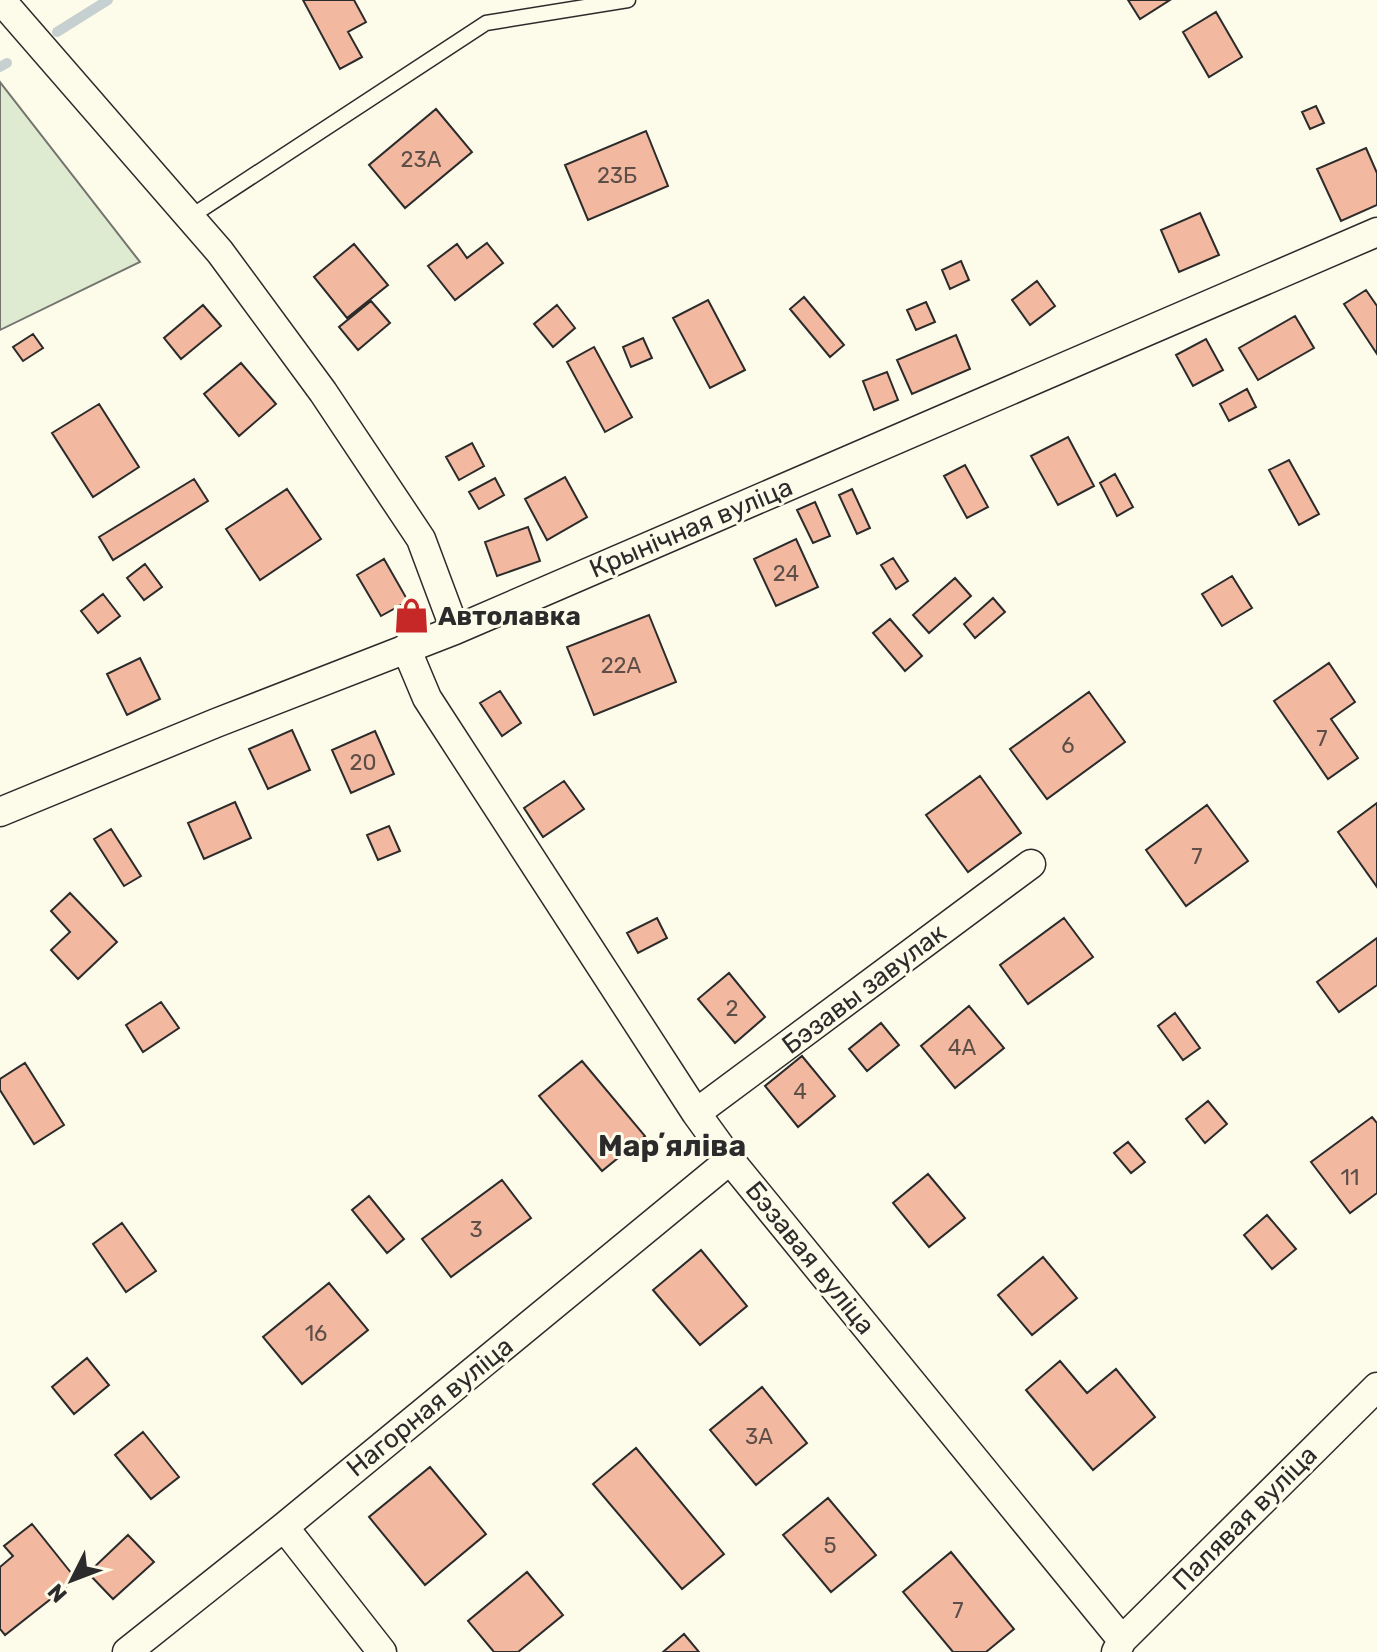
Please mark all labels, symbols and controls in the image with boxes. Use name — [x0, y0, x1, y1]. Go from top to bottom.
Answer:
house number: 23А — [401, 146, 442, 173]
house number: 23Б — [597, 162, 637, 189]
street label: Крынічная вуліца — [585, 471, 797, 585]
house number: 24 — [773, 560, 799, 587]
shop icon: Автолавка — [393, 597, 431, 635]
place label: Автолавка — [438, 601, 581, 632]
house number: 22А — [601, 652, 642, 679]
house number: 7 — [1316, 725, 1328, 752]
house number: 6 — [1061, 732, 1075, 759]
house number: 20 — [350, 749, 376, 776]
house number: 7 — [1191, 843, 1203, 870]
street label: Бэзавы завулак — [776, 917, 952, 1061]
house number: 2 — [726, 995, 738, 1022]
house number: 4А — [948, 1034, 976, 1061]
house number: 4 — [793, 1078, 807, 1105]
district label: Марʼяліва — [598, 1128, 746, 1164]
house number: 11 — [1341, 1164, 1359, 1191]
street label: Бэзавая вуліца — [739, 1175, 881, 1341]
house number: 3 — [469, 1216, 483, 1243]
house number: 16 — [305, 1320, 327, 1347]
street label: Нагорная вуліца — [341, 1331, 519, 1483]
house number: 3А — [745, 1423, 773, 1450]
street label: Палявая вуліца — [1166, 1439, 1324, 1597]
house number: 5 — [823, 1532, 837, 1559]
north arrow — [32, 1540, 112, 1620]
text: N — [42, 1578, 73, 1608]
house number: 7 — [952, 1597, 964, 1624]

